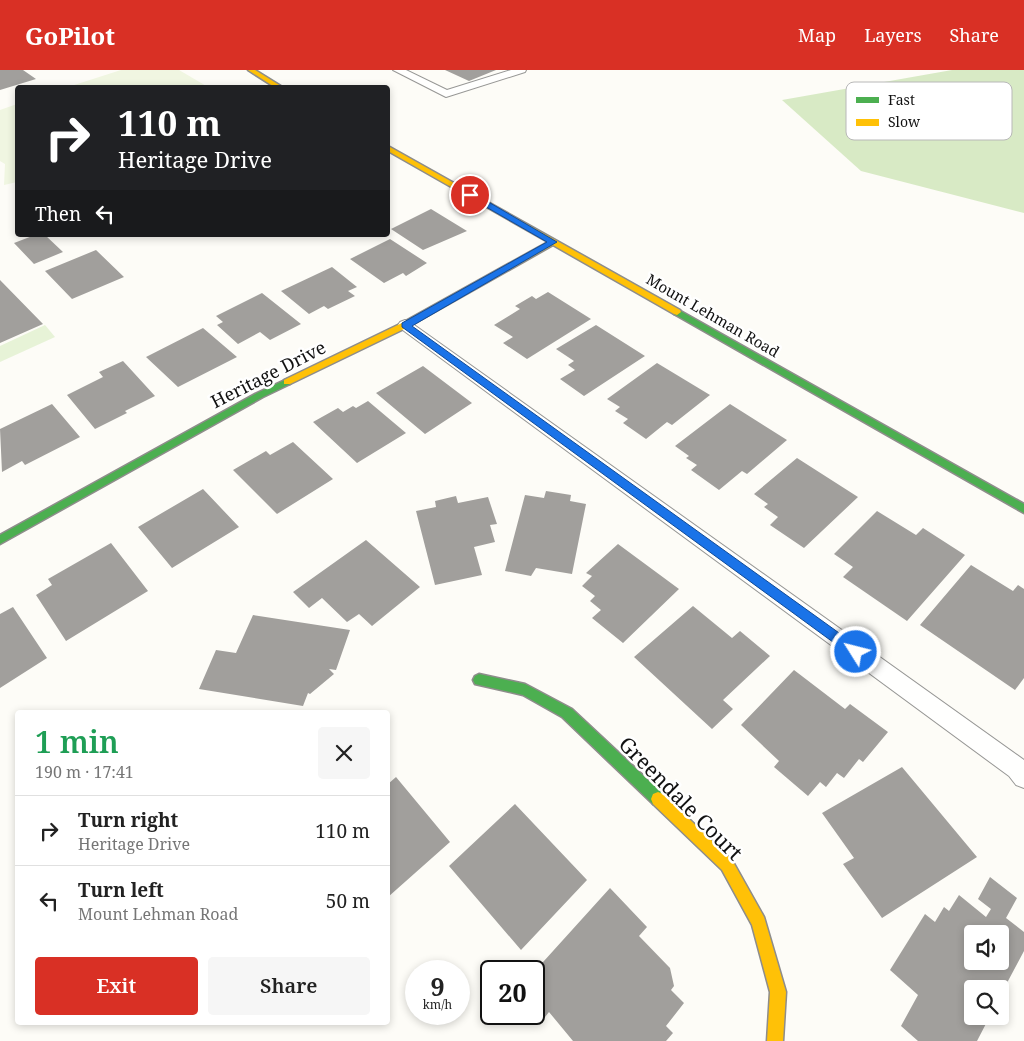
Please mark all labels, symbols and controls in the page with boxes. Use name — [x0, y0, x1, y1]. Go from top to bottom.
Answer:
text: GoPilot — [25, 19, 115, 52]
text: Map — [798, 23, 836, 47]
text: Layers — [864, 23, 922, 47]
text: Share — [950, 23, 999, 47]
legend — [846, 82, 1012, 140]
text: Fast — [888, 90, 915, 109]
text: 110 m — [118, 99, 221, 146]
icon: right — [35, 105, 100, 170]
text: Slow — [888, 112, 921, 131]
text: Heritage Drive — [118, 144, 272, 174]
pin — [449, 174, 491, 216]
icon: arrive — [456, 181, 484, 209]
icon: left — [91, 200, 119, 228]
text: Then — [35, 201, 81, 227]
street label: Mount Lehman Road — [643, 269, 783, 361]
street label: Heritage Drive — [206, 335, 330, 413]
position arrow — [829, 625, 881, 677]
text: 1 min — [35, 721, 119, 762]
button: close — [318, 727, 370, 779]
street label: Greendale Court — [613, 730, 749, 866]
text: 190 m · 17:41 — [35, 761, 134, 783]
text: Turn right — [78, 807, 178, 833]
icon: right — [35, 817, 63, 845]
text: 110 m — [315, 818, 370, 844]
text: Heritage Drive — [78, 833, 190, 855]
text: Turn left — [78, 877, 164, 903]
icon: left — [35, 887, 63, 915]
text: 50 m — [326, 888, 370, 914]
text: Mount Lehman Road — [78, 903, 238, 925]
map controls — [964, 925, 1009, 1025]
button: sound — [964, 925, 1009, 970]
button: Exit — [35, 957, 198, 1015]
button: Share — [208, 957, 370, 1015]
speed limit sign: 20 — [480, 960, 545, 1025]
text: 9 — [430, 969, 445, 1003]
button: search — [964, 980, 1009, 1025]
text: km/h — [423, 996, 452, 1013]

